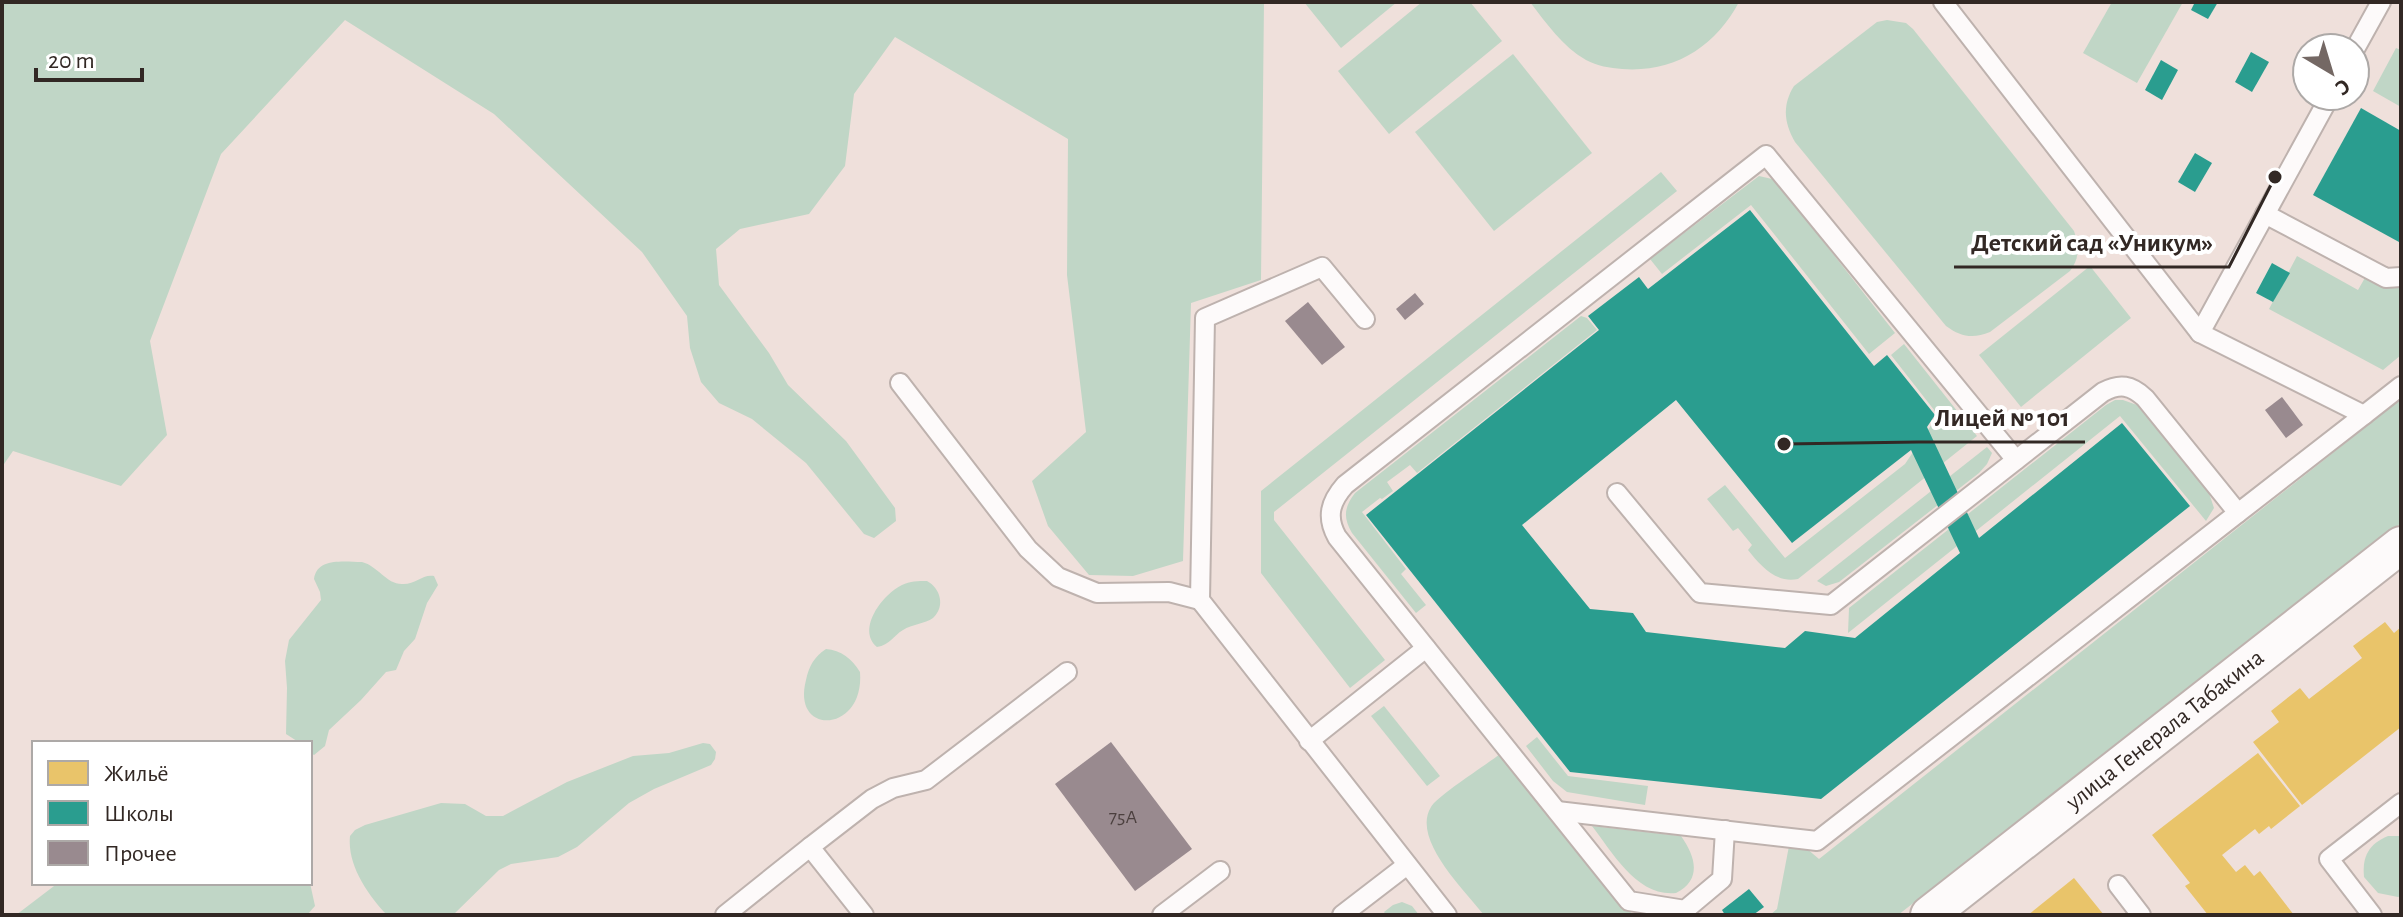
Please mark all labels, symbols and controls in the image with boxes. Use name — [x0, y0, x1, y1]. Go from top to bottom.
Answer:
scale bar — [36, 32, 142, 82]
north arrow — [2291, 32, 2371, 112]
text: 20 m — [48, 49, 95, 73]
text: С — [2331, 75, 2354, 99]
callout: Детский сад «Уникум» — [1954, 217, 2229, 267]
text: Детский сад «Уникум» — [1971, 230, 2213, 256]
callout: Лицей № 101 — [1918, 392, 2085, 442]
text: Лицей № 101 — [1934, 405, 2070, 431]
street label: улица Генерала Табакина — [2061, 645, 2268, 815]
legend — [32, 741, 312, 885]
text: Жильё — [104, 762, 169, 786]
text: Школы — [104, 802, 174, 826]
house number: 75А — [1109, 807, 1137, 827]
text: Прочее — [104, 842, 177, 866]

